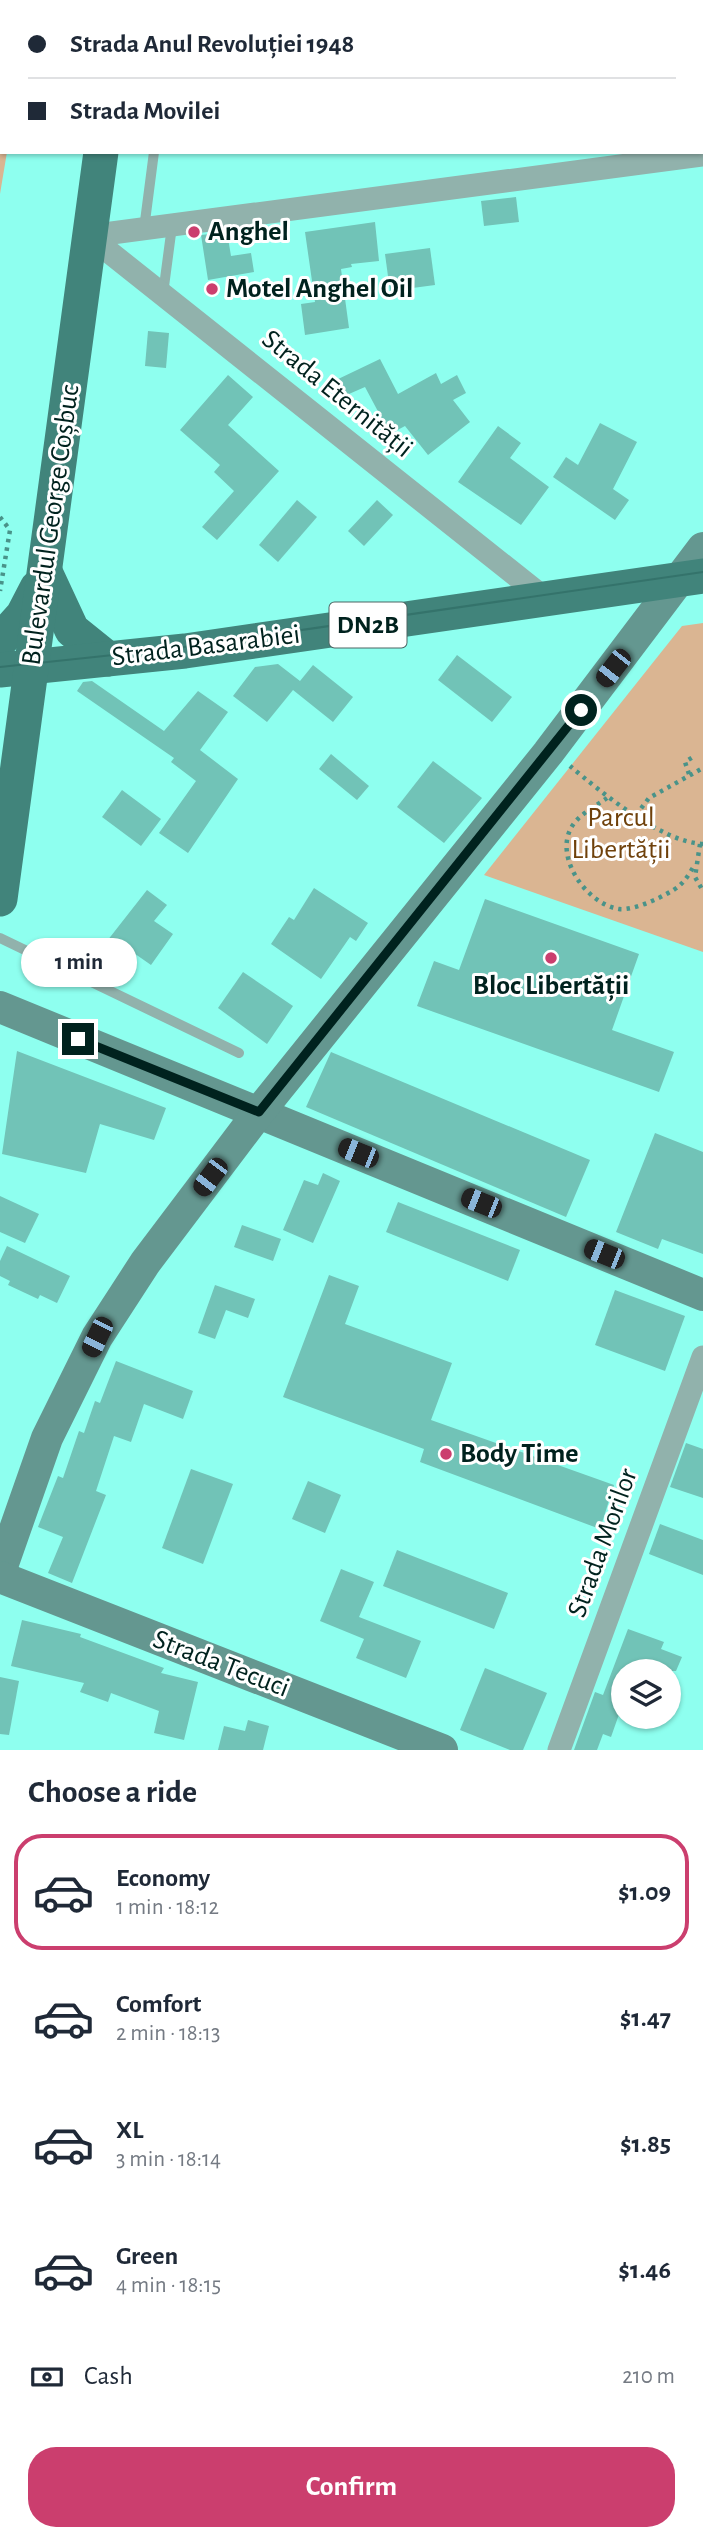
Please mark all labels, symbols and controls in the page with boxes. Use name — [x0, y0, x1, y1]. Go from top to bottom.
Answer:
text: Strada Anul Revoluției 1948 — [70, 31, 354, 57]
text: Strada Movilei — [70, 98, 220, 124]
place label: Anghel — [208, 218, 289, 246]
marker: Anghel — [186, 224, 202, 240]
place label: Motel Anghel Oil — [226, 275, 413, 303]
marker: Motel Anghel Oil — [204, 281, 220, 297]
street label: Strada Eternității — [256, 325, 418, 464]
street label: Bulevardul George Coșbuc — [17, 383, 86, 667]
road number: DN2B — [330, 603, 406, 648]
street label: Strada Basarabiei — [110, 621, 302, 671]
car — [592, 645, 635, 691]
route start — [565, 694, 597, 726]
park label: Parcul Libertății — [571, 804, 671, 865]
callout: 1 min — [20, 937, 136, 986]
marker: Bloc Libertății — [543, 950, 559, 966]
text: 1 min — [55, 951, 103, 974]
place label: Bloc Libertății — [473, 972, 629, 1002]
route end — [62, 1023, 94, 1055]
car — [335, 1135, 382, 1171]
car — [189, 1154, 232, 1200]
car — [458, 1185, 505, 1221]
car — [581, 1236, 628, 1272]
car — [79, 1314, 116, 1360]
place label: Body Time — [460, 1440, 579, 1468]
marker: Body Time — [438, 1446, 454, 1462]
street label: Strada Morilor — [563, 1465, 643, 1621]
street label: Strada Tecuci — [149, 1625, 293, 1703]
map controls — [611, 1659, 681, 1729]
button: layers — [611, 1659, 681, 1729]
text: Choose a ride — [28, 1776, 197, 1808]
icon: car — [32, 1861, 95, 1924]
text: Economy — [116, 1865, 210, 1891]
text: $1.09 — [618, 1879, 671, 1905]
text: 1 min · 18:12 — [116, 1896, 219, 1919]
icon: car — [32, 1987, 95, 2050]
text: Comfort — [116, 1991, 201, 2017]
text: $1.47 — [620, 2005, 671, 2031]
text: 2 min · 18:13 — [116, 2022, 220, 2045]
icon: car — [32, 2113, 95, 2176]
text: XL — [116, 2117, 143, 2143]
text: $1.85 — [620, 2131, 671, 2157]
text: 3 min · 18:14 — [116, 2148, 221, 2171]
icon: car — [32, 2239, 95, 2302]
text: Green — [116, 2243, 178, 2269]
text: $1.46 — [618, 2257, 671, 2283]
text: 4 min · 18:15 — [116, 2274, 221, 2297]
icon: cash — [28, 2358, 66, 2396]
text: Cash — [84, 2363, 133, 2389]
text: 210 m — [622, 2365, 675, 2388]
button: Confirm — [28, 2447, 675, 2527]

